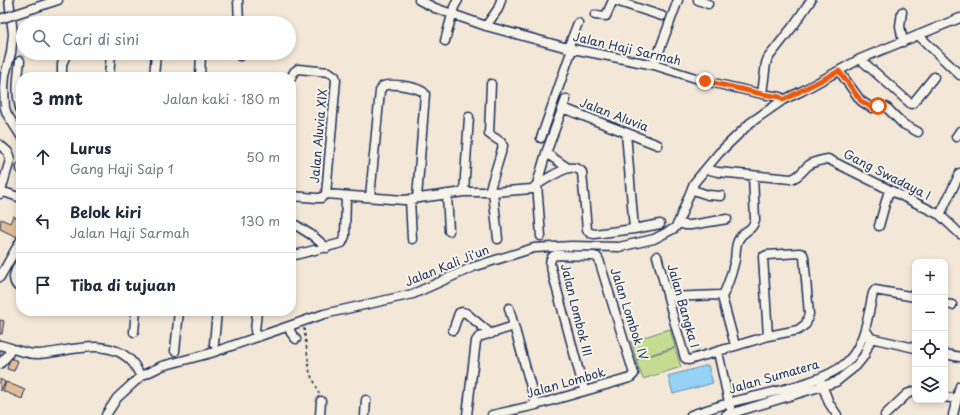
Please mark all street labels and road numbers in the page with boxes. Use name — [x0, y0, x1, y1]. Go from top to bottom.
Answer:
street label: Jalan Haji Sarmah — [571, 27, 683, 69]
street label: Jalan Aluvia XIX — [305, 88, 331, 184]
street label: Jalan Aluvia — [577, 93, 652, 136]
street label: Gang Swadaya I — [841, 144, 934, 204]
street label: Jalan Kali Ji'un — [402, 240, 491, 290]
street label: Jalan Lombok III — [557, 262, 597, 358]
street label: Jalan Bangka I — [663, 262, 705, 350]
street label: Jalan Lombok IV — [607, 265, 653, 362]
street label: Jalan Sumatera — [726, 354, 822, 398]
street label: Jalan Lombok — [524, 362, 608, 402]

